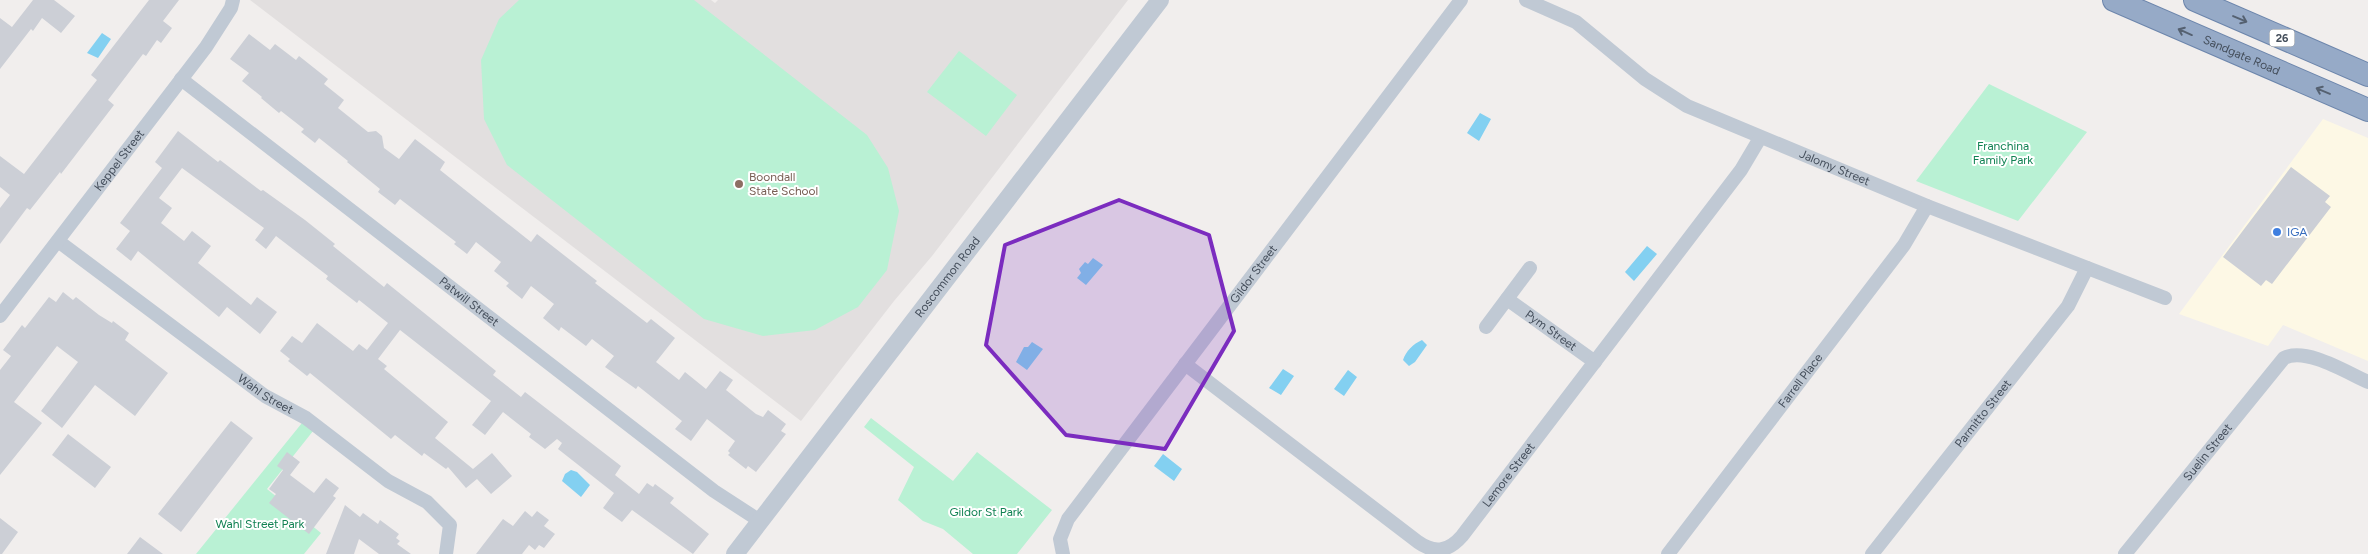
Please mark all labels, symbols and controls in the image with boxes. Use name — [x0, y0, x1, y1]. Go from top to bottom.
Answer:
one-way arrow — [2232, 15, 2247, 25]
one-way arrow — [2178, 26, 2193, 36]
road number: 26 — [2270, 29, 2294, 46]
street label: Sandgate Road — [2201, 32, 2282, 78]
one-way arrow — [2316, 86, 2331, 96]
street label: Keppel Street — [91, 126, 147, 194]
park label: Franchina Family Park — [1973, 139, 2033, 167]
street label: Jalomy Street — [1797, 147, 1872, 189]
place label: Boondall State School — [749, 170, 818, 198]
marker: Boondall State School — [733, 178, 745, 190]
place label: IGA — [2287, 225, 2307, 239]
marker: IGA — [2271, 226, 2283, 238]
street label: Roscommon Road — [912, 234, 983, 320]
street label: Gildor Street — [1227, 242, 1280, 306]
street label: Patwill Street — [436, 274, 502, 329]
street label: Pym Street — [1522, 307, 1580, 354]
street label: Farrell Place — [1775, 351, 1826, 411]
street label: Wahl Street — [235, 371, 296, 417]
street label: Parmitto Street — [1952, 376, 2014, 450]
street label: Suelin Street — [2180, 421, 2235, 484]
street label: Lemore Street — [1480, 440, 1538, 510]
park label: Gildor St Park — [949, 505, 1023, 519]
park label: Wahl Street Park — [216, 517, 305, 531]

